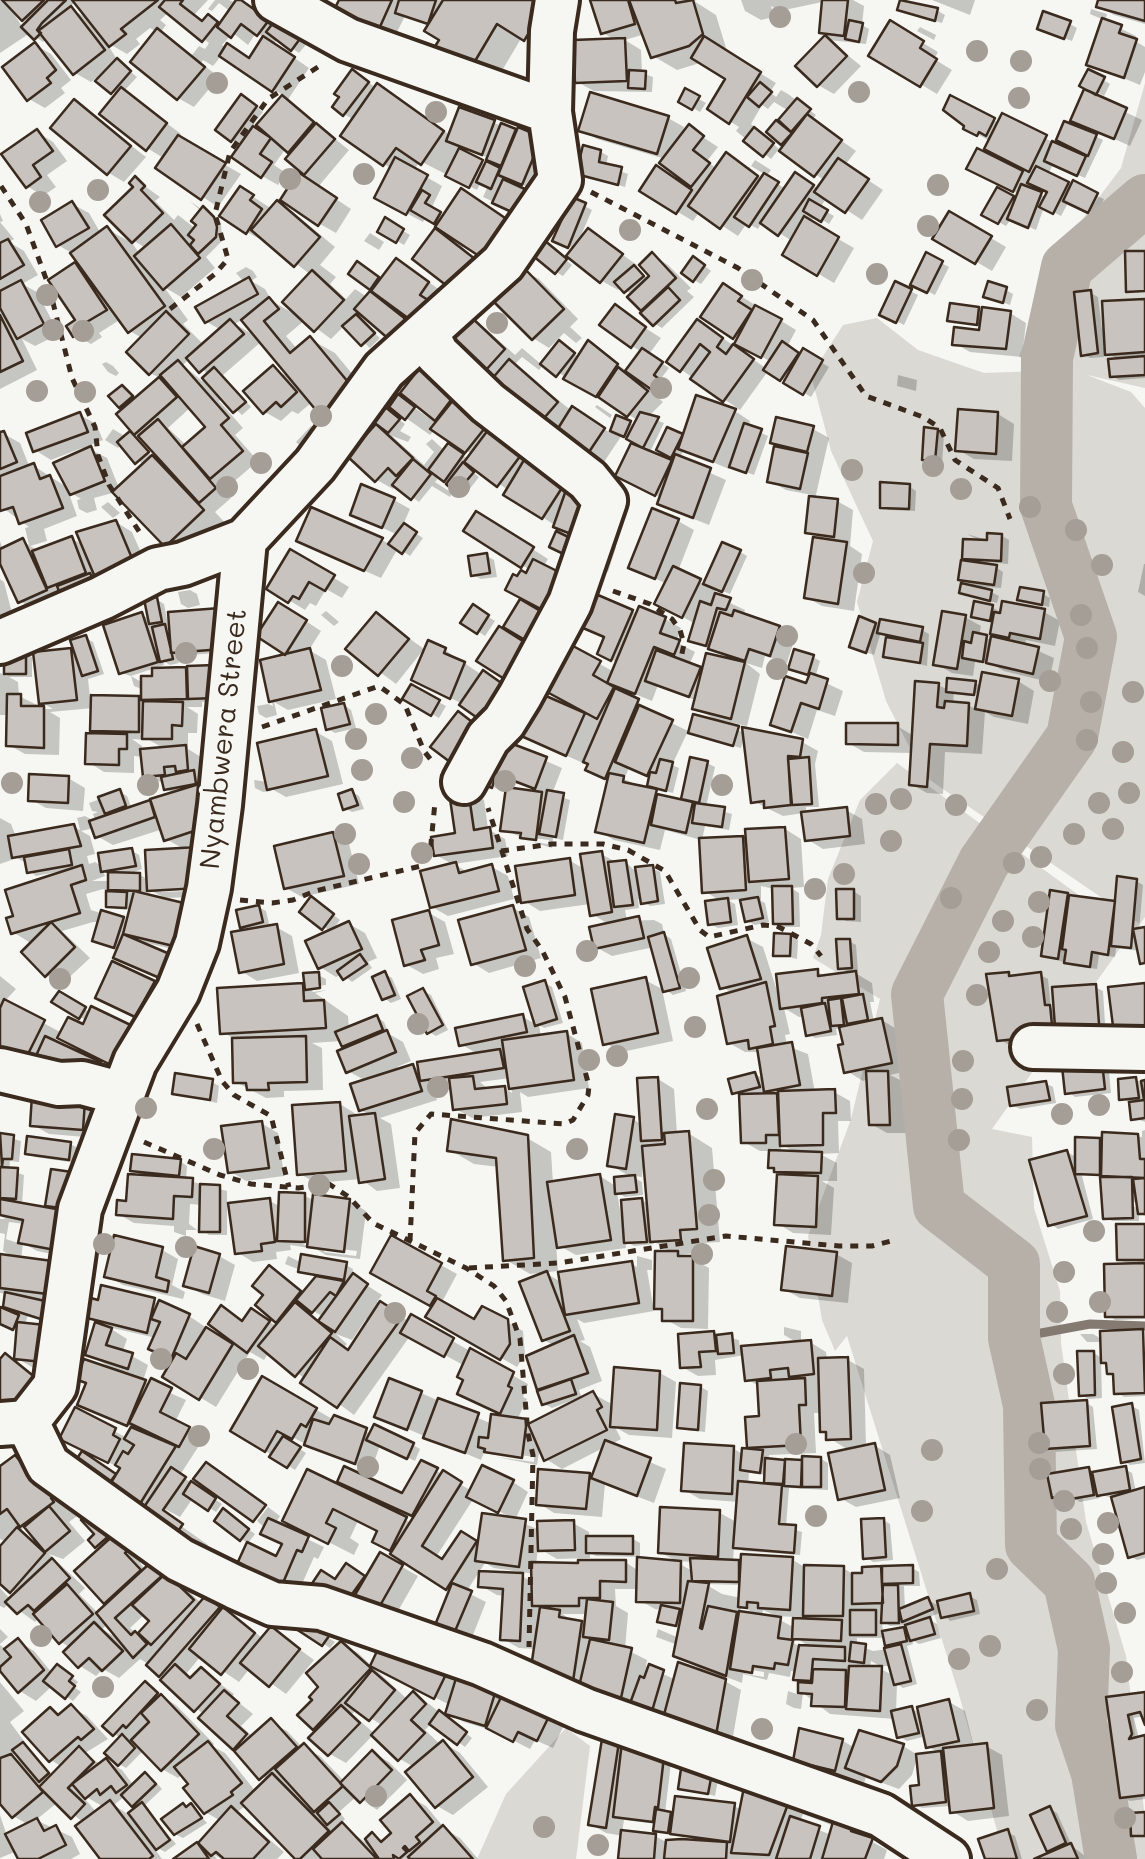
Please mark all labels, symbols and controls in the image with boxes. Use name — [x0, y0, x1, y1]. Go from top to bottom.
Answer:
street label: Nyambwera Street — [194, 607, 254, 871]

